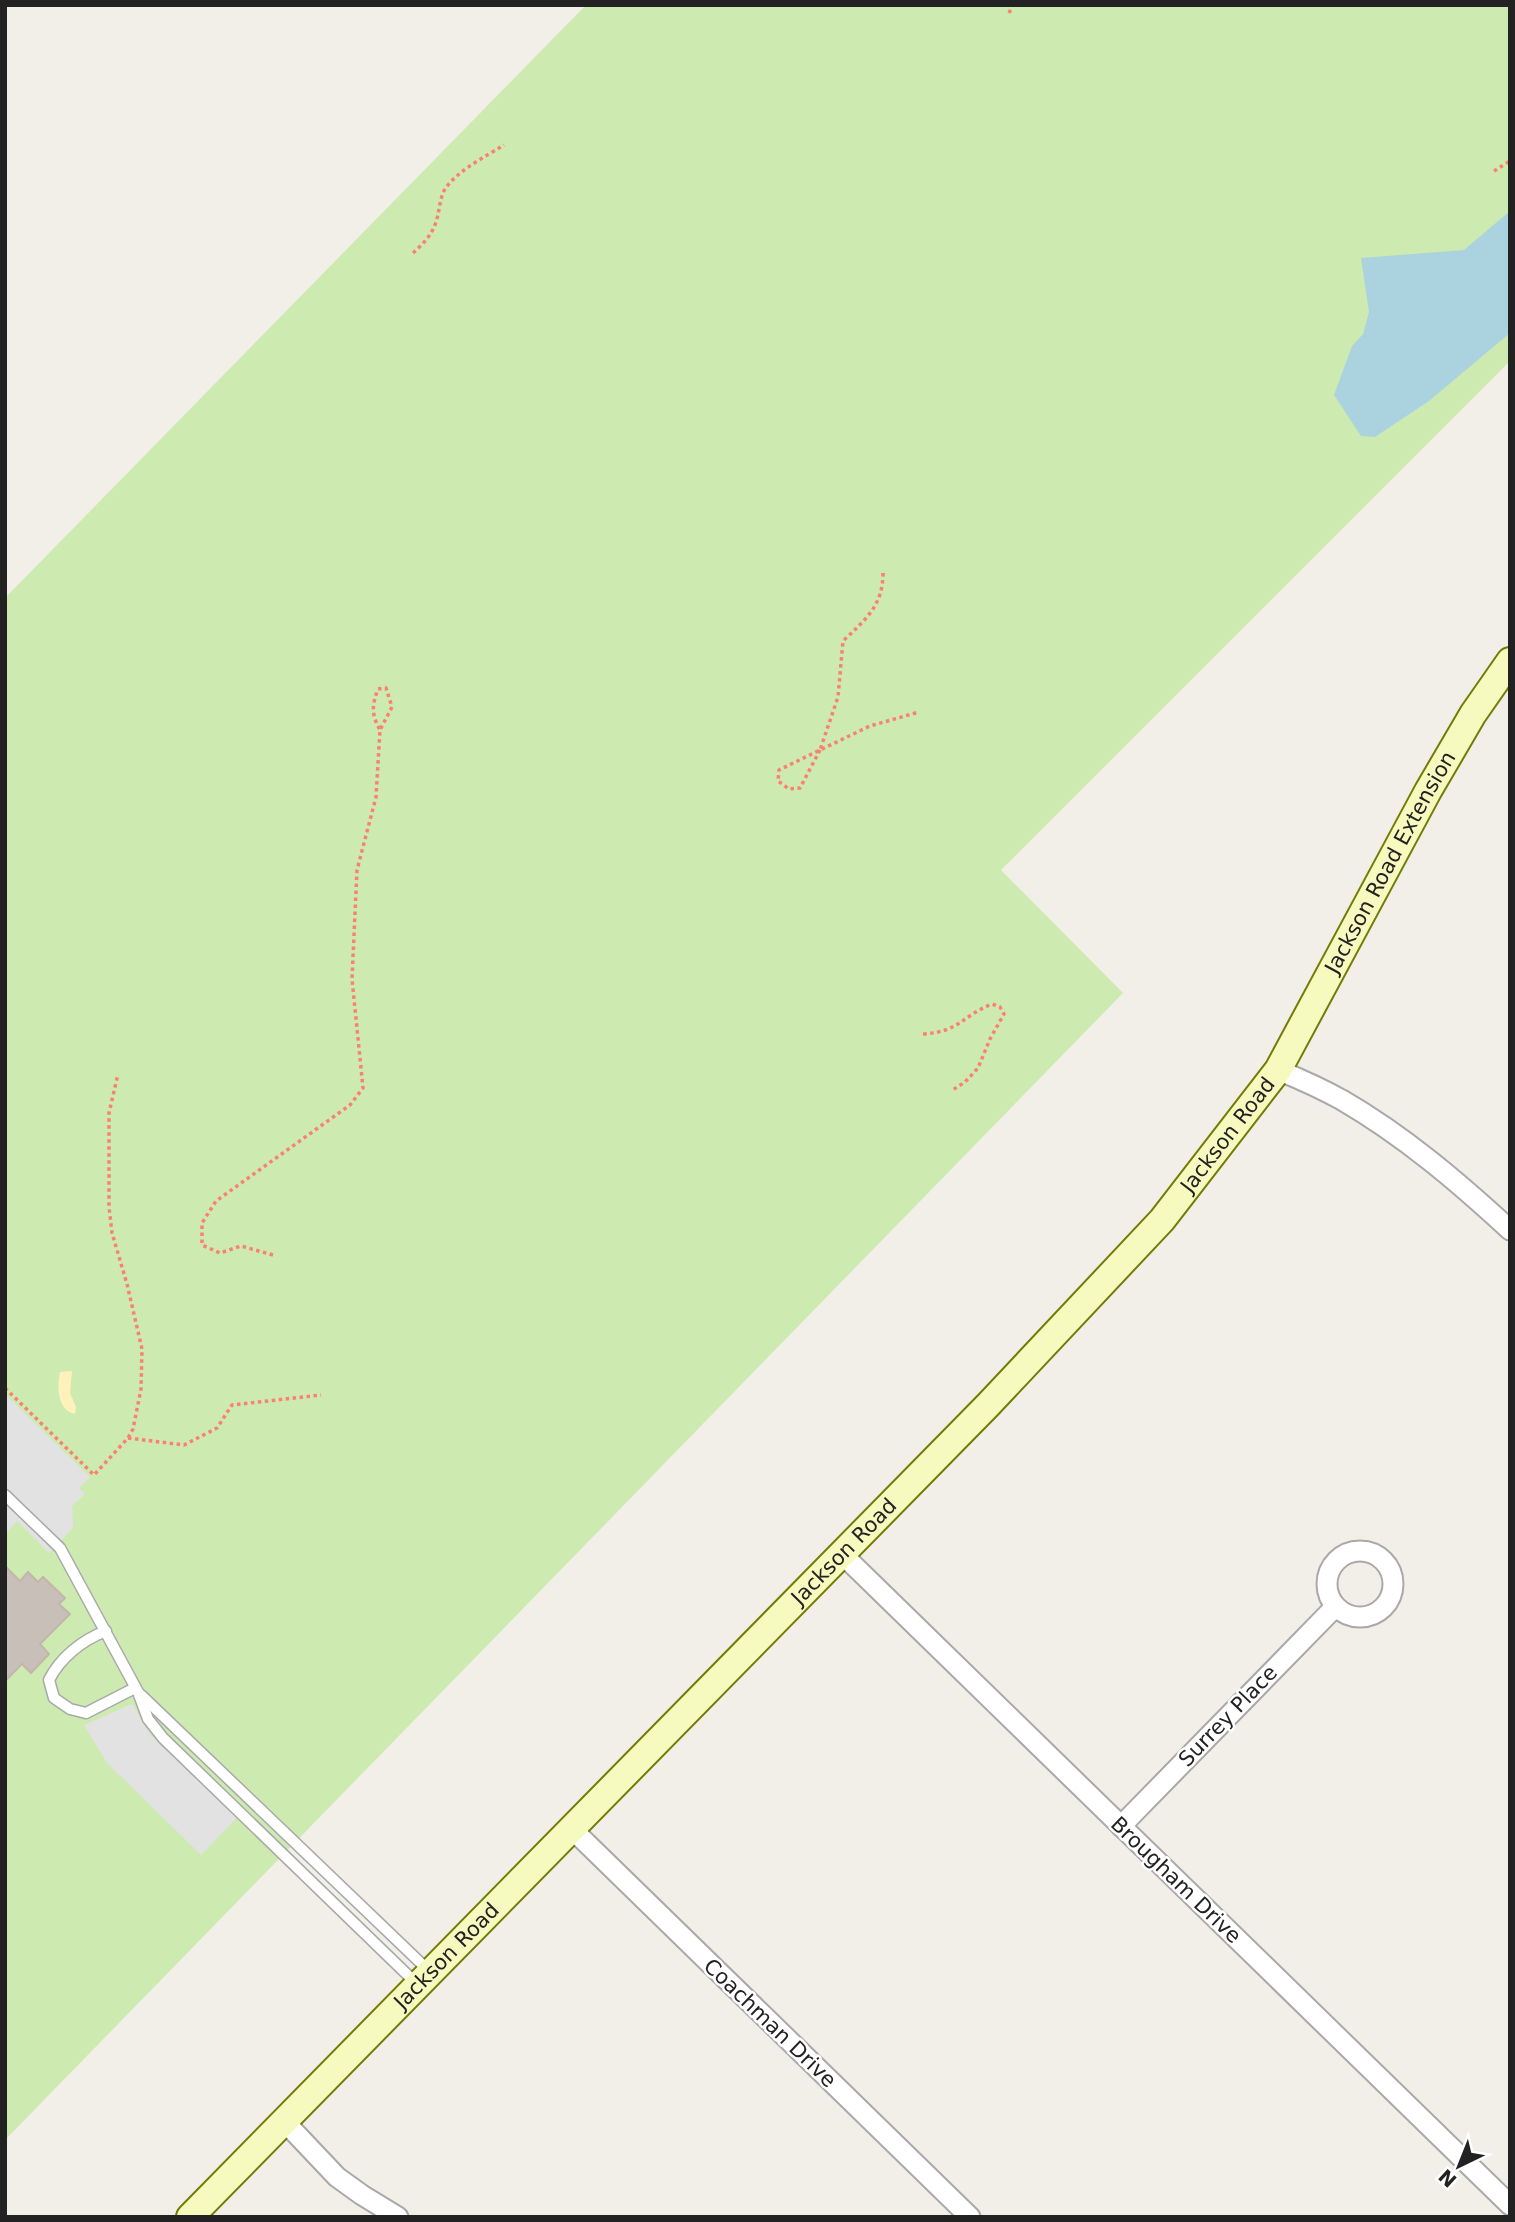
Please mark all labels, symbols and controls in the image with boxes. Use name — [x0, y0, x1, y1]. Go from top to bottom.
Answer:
street label: Jackson Road Extension — [1319, 747, 1460, 979]
street label: Jackson Road — [1174, 1072, 1280, 1199]
street label: Jackson Road — [785, 1493, 901, 1611]
street label: Surrey Place — [1174, 1661, 1282, 1771]
street label: Brougham Drive — [1106, 1812, 1246, 1948]
street label: Jackson Road — [388, 1898, 504, 2015]
street label: Coachman Drive — [699, 1954, 841, 2092]
north arrow — [1424, 2131, 1494, 2201]
text: N — [1434, 2165, 1461, 2192]

